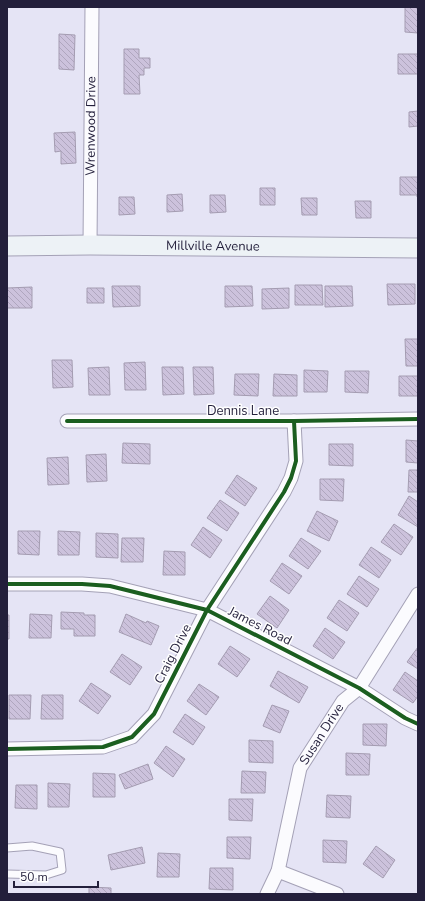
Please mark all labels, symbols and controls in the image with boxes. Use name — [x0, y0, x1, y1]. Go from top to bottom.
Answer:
street label: Wrenwood Drive — [82, 76, 100, 176]
street label: Millville Avenue — [166, 237, 260, 256]
street label: Dennis Lane — [207, 402, 279, 420]
street label: James Road — [224, 602, 295, 650]
street label: Craig Drive — [150, 621, 196, 687]
street label: Susan Drive — [295, 700, 348, 769]
scale bar — [14, 863, 98, 889]
text: 50 m — [20, 869, 48, 885]

